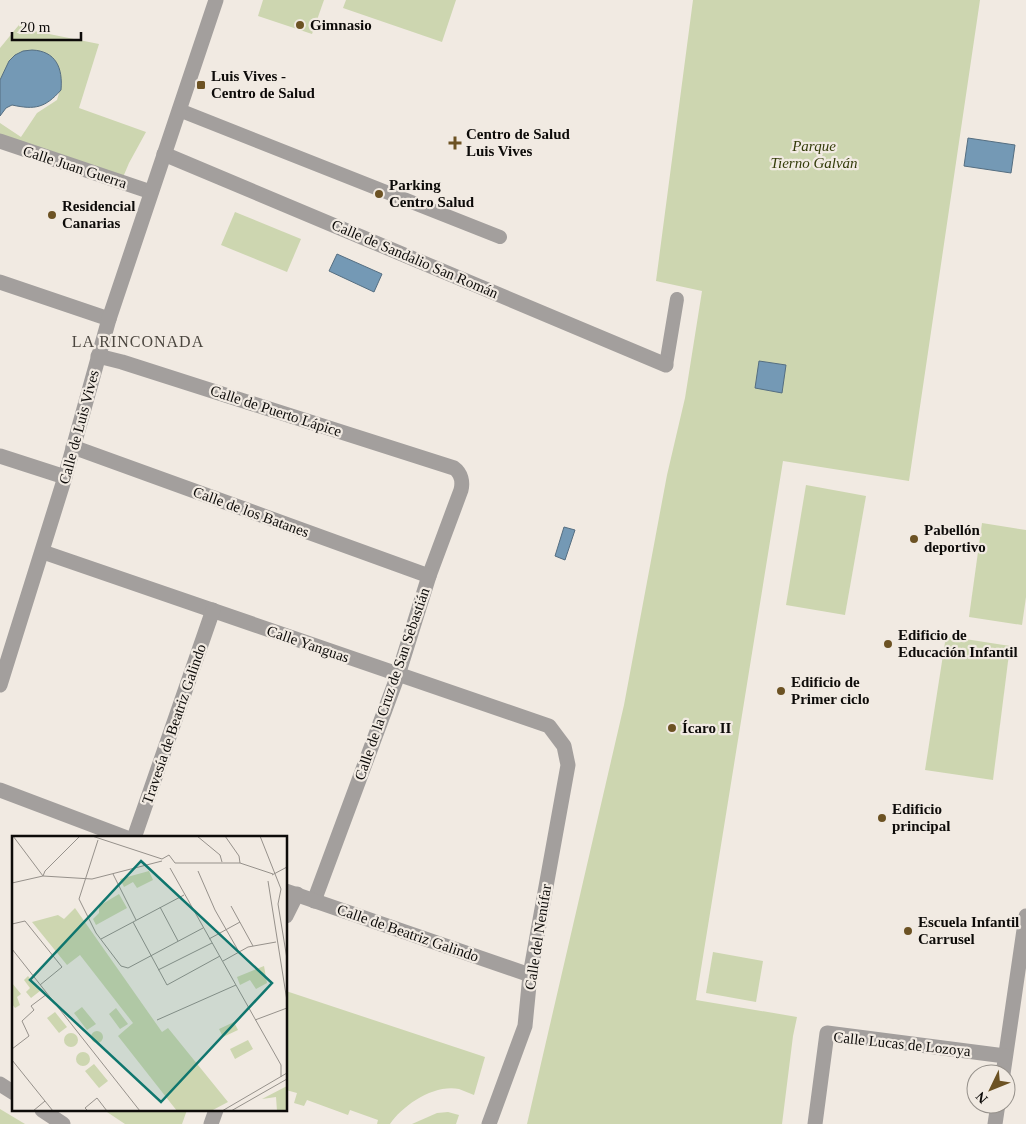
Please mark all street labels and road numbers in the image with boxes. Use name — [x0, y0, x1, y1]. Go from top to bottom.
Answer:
street label: Calle Juan Guerra — [21, 143, 129, 191]
street label: Calle de Sandalio San Román — [329, 217, 501, 302]
street label: Calle de Luis Vives — [56, 368, 102, 486]
street label: Calle de Puerto Lápice — [208, 382, 344, 440]
street label: Calle de los Batanes — [191, 484, 311, 540]
street label: Calle de la Cruz de San Sebastián — [351, 585, 433, 782]
street label: Calle Yanguas — [265, 622, 351, 666]
street label: Travesía de Beatriz Galindo — [139, 642, 209, 806]
street label: Calle del Nenúfar — [522, 883, 554, 991]
street label: Calle de Beatriz Galindo — [335, 901, 481, 965]
street label: Calle Lucas de Lozoya — [833, 1029, 972, 1059]

